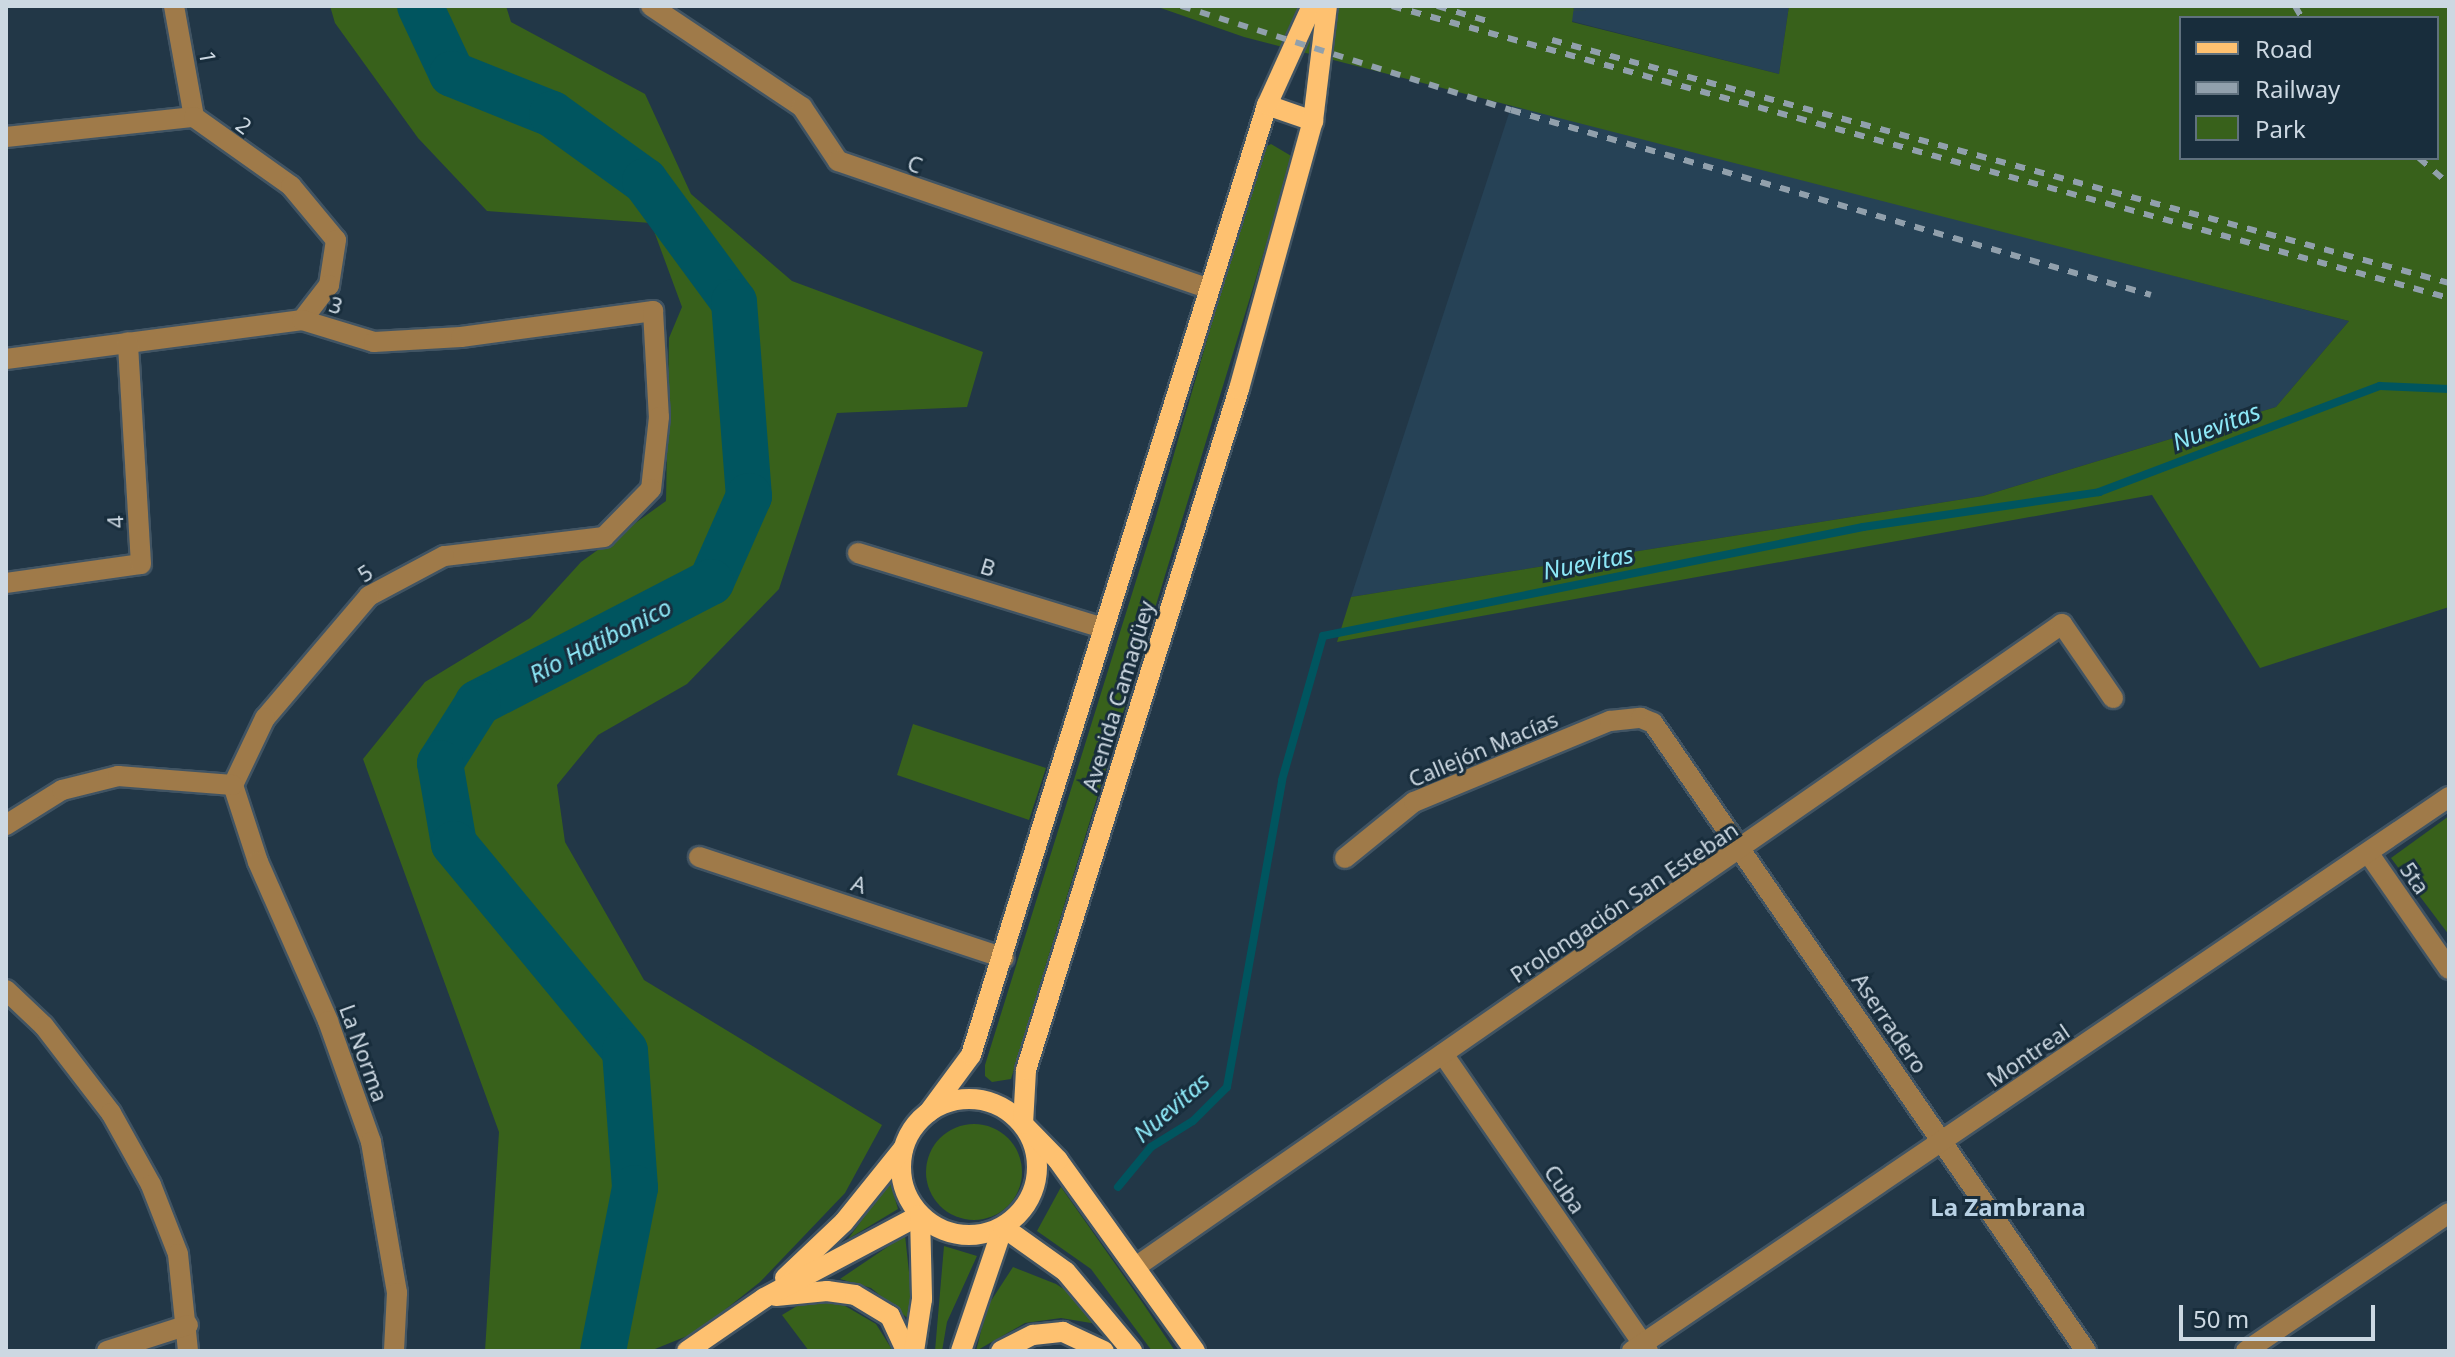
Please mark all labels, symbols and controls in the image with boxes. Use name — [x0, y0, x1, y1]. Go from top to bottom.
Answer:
legend — [2179, 16, 2439, 160]
text: Road — [2255, 32, 2313, 65]
street label: 1 — [194, 49, 222, 65]
text: Railway — [2255, 72, 2340, 105]
street label: 2 — [231, 111, 257, 139]
text: Park — [2255, 112, 2306, 145]
street label: C — [904, 149, 926, 179]
street label: 3 — [326, 291, 346, 319]
water label: Nuevitas — [2168, 396, 2264, 456]
street label: 4 — [101, 515, 129, 529]
water label: Nuevitas — [1540, 539, 1636, 585]
street label: B — [977, 552, 999, 582]
street label: 5 — [353, 559, 377, 587]
water label: Río Hatibonico — [524, 592, 676, 688]
street label: Avenida Camagüey — [1076, 597, 1160, 795]
street label: Callejón Macías — [1404, 706, 1562, 792]
street label: Prolongación San Esteban — [1505, 816, 1743, 988]
street label: 5ta — [2395, 857, 2435, 899]
street label: A — [848, 869, 870, 899]
street label: Aserradero — [1847, 968, 1933, 1078]
street label: La Norma — [334, 1001, 394, 1105]
street label: Montreal — [1982, 1018, 2074, 1092]
water label: Nuevitas — [1127, 1066, 1215, 1148]
street label: Cuba — [1539, 1160, 1591, 1218]
district label: La Zambrana — [1930, 1193, 2086, 1221]
scale bar — [2183, 1289, 2379, 1339]
text: 50 m — [2193, 1302, 2249, 1335]

